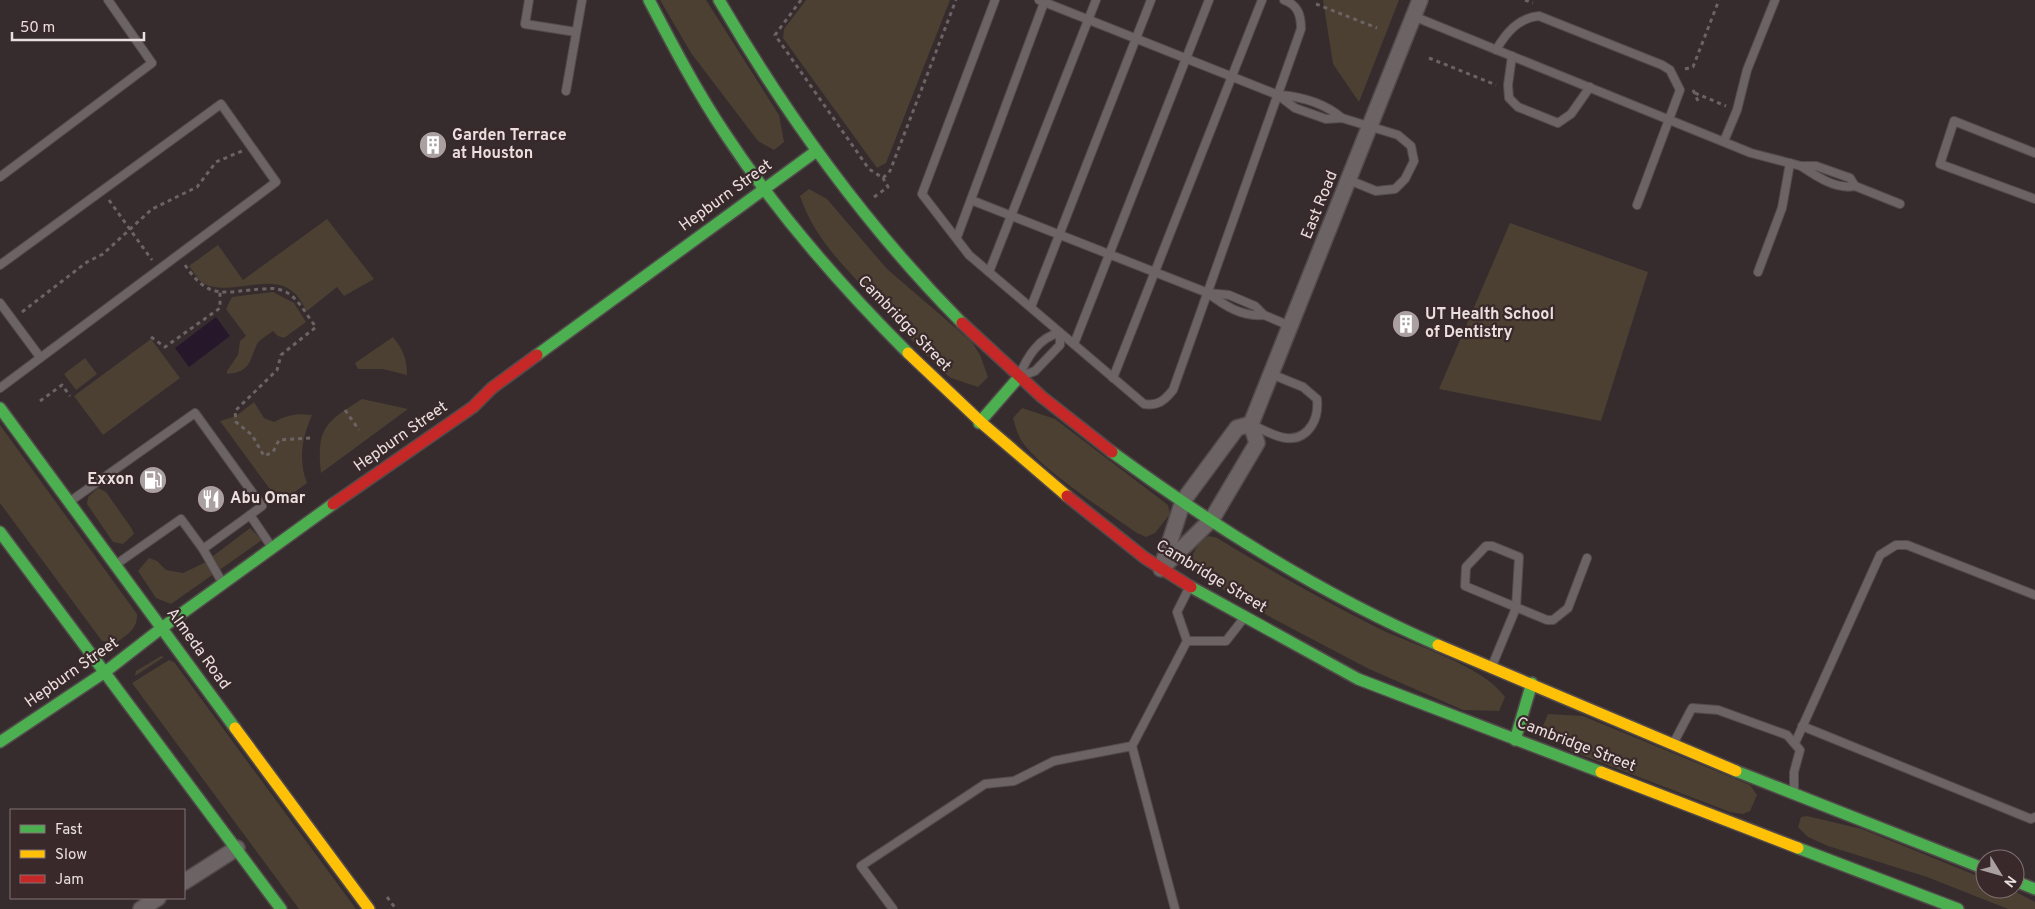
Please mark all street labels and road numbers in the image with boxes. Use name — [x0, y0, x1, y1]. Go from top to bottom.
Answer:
street label: Hepburn Street — [676, 156, 776, 236]
street label: East Road — [1297, 168, 1343, 242]
street label: Cambridge Street — [853, 272, 955, 376]
street label: Hepburn Street — [350, 397, 452, 477]
street label: Cambridge Street — [1152, 536, 1270, 618]
street label: Almeda Road — [162, 604, 234, 694]
street label: Hepburn Street — [21, 633, 123, 713]
street label: Cambridge Street — [1514, 713, 1638, 777]

